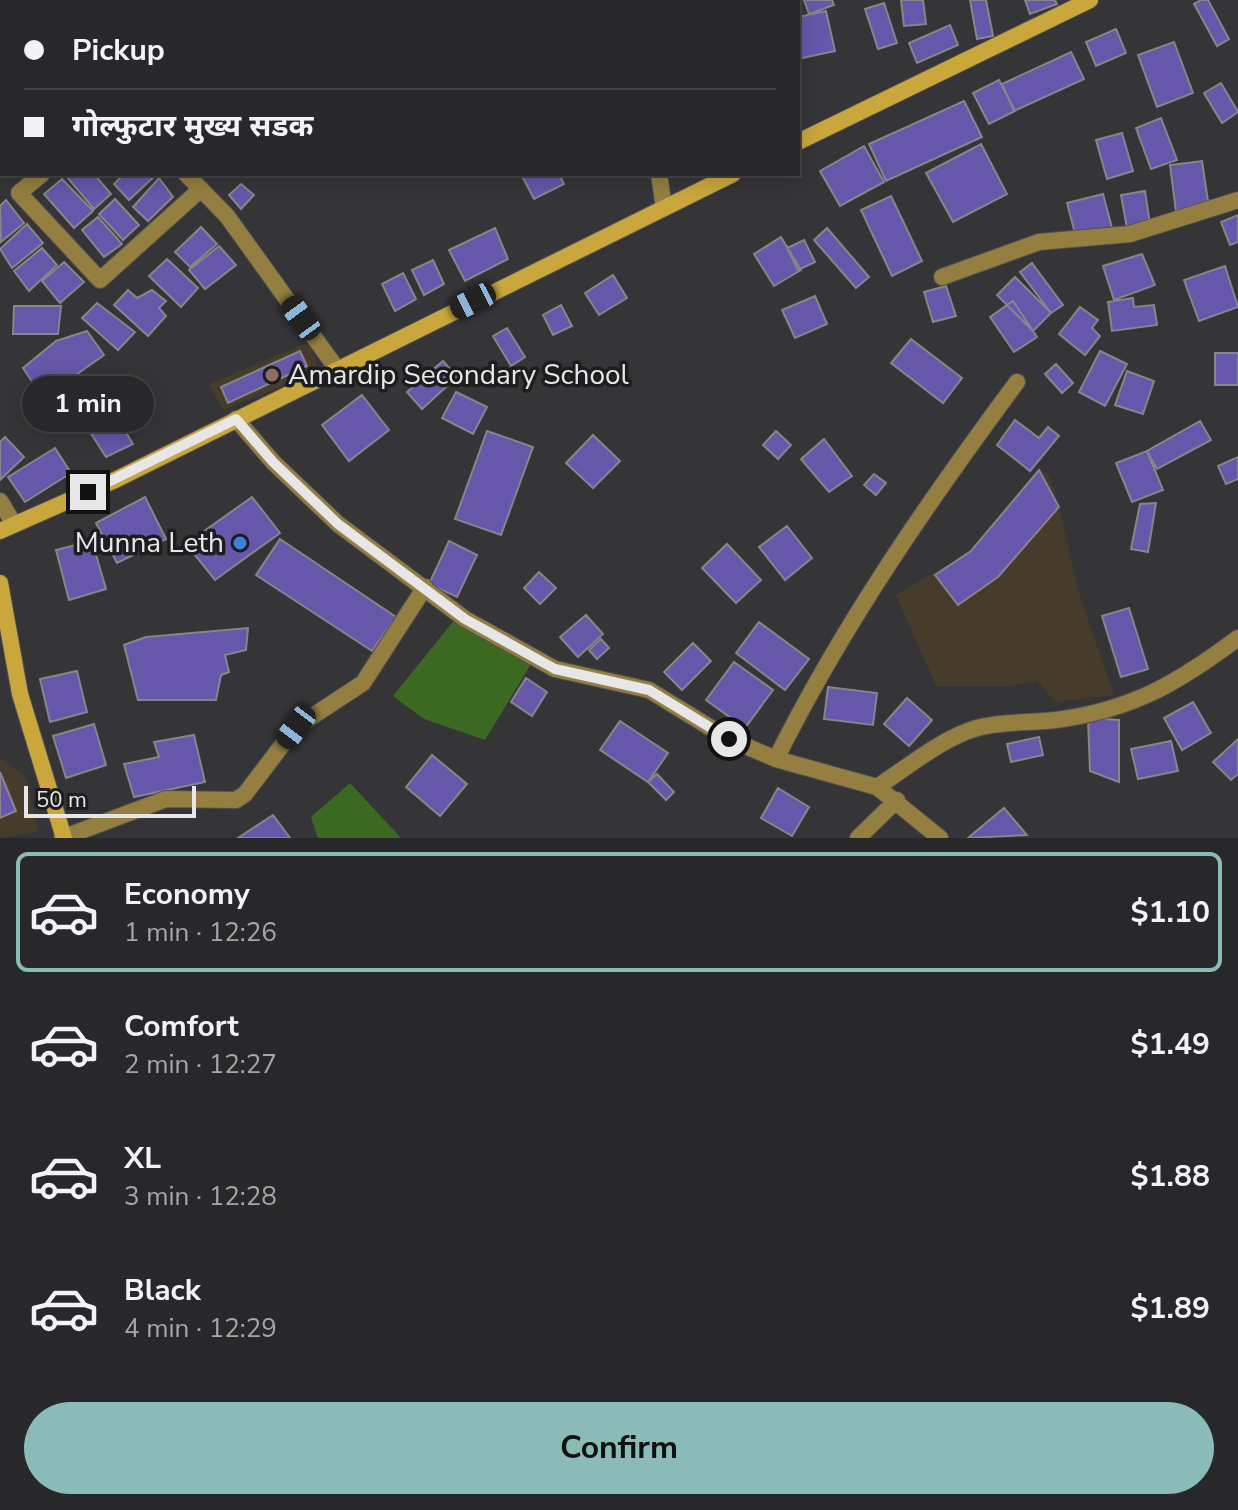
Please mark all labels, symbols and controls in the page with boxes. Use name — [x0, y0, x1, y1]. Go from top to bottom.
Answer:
text: Pickup — [72, 30, 165, 71]
text: गोल्फुटार मुख्य सडक — [72, 106, 313, 147]
car — [446, 279, 500, 323]
car — [277, 292, 325, 344]
place label: Amardip Secondary School — [288, 356, 630, 394]
marker: Amardip Secondary School — [263, 366, 281, 384]
callout: 1 min — [22, 376, 154, 432]
text: 1 min — [54, 386, 122, 421]
route end — [70, 474, 106, 510]
place label: Munna Leth — [75, 524, 224, 562]
marker: Munna Leth — [231, 534, 249, 552]
car — [272, 701, 320, 753]
route start — [711, 721, 747, 757]
scale bar — [24, 782, 196, 818]
text: 50 m — [36, 785, 87, 815]
text: Economy — [124, 874, 250, 915]
icon: car — [28, 876, 100, 948]
text: $1.10 — [1131, 892, 1210, 933]
text: 1 min · 12:26 — [124, 915, 277, 950]
text: Comfort — [124, 1006, 239, 1047]
icon: car — [28, 1008, 100, 1080]
text: $1.49 — [1131, 1024, 1210, 1065]
text: 2 min · 12:27 — [124, 1047, 277, 1082]
text: XL — [124, 1138, 161, 1179]
icon: car — [28, 1140, 100, 1212]
text: $1.88 — [1131, 1156, 1210, 1197]
text: 3 min · 12:28 — [124, 1179, 277, 1214]
text: Black — [124, 1270, 201, 1311]
icon: car — [28, 1272, 100, 1344]
text: $1.89 — [1131, 1288, 1210, 1329]
text: 4 min · 12:29 — [124, 1311, 277, 1346]
button: Confirm — [24, 1402, 1214, 1494]

